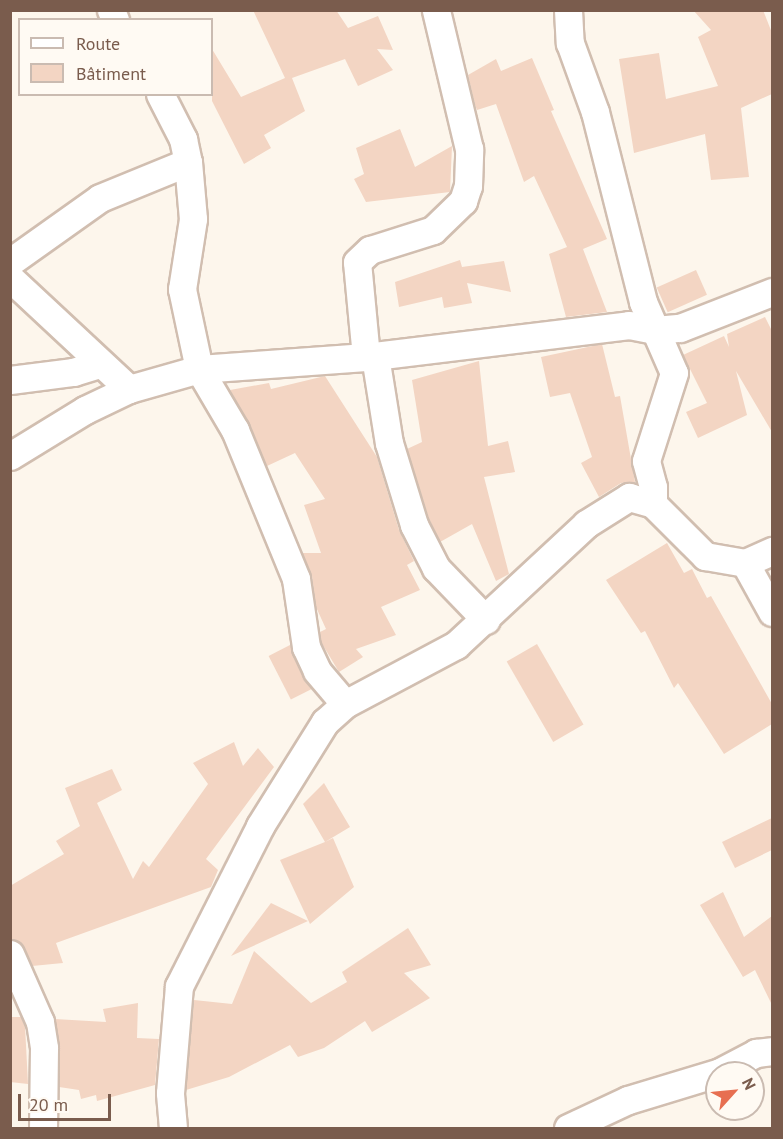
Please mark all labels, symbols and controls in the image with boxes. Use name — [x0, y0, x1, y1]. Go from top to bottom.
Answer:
legend — [18, 18, 213, 96]
text: Route — [76, 32, 120, 55]
text: Bâtiment — [76, 62, 146, 85]
north arrow — [705, 1061, 765, 1121]
text: N — [738, 1075, 761, 1093]
scale bar — [21, 1082, 114, 1120]
text: 20 m — [29, 1093, 68, 1116]

